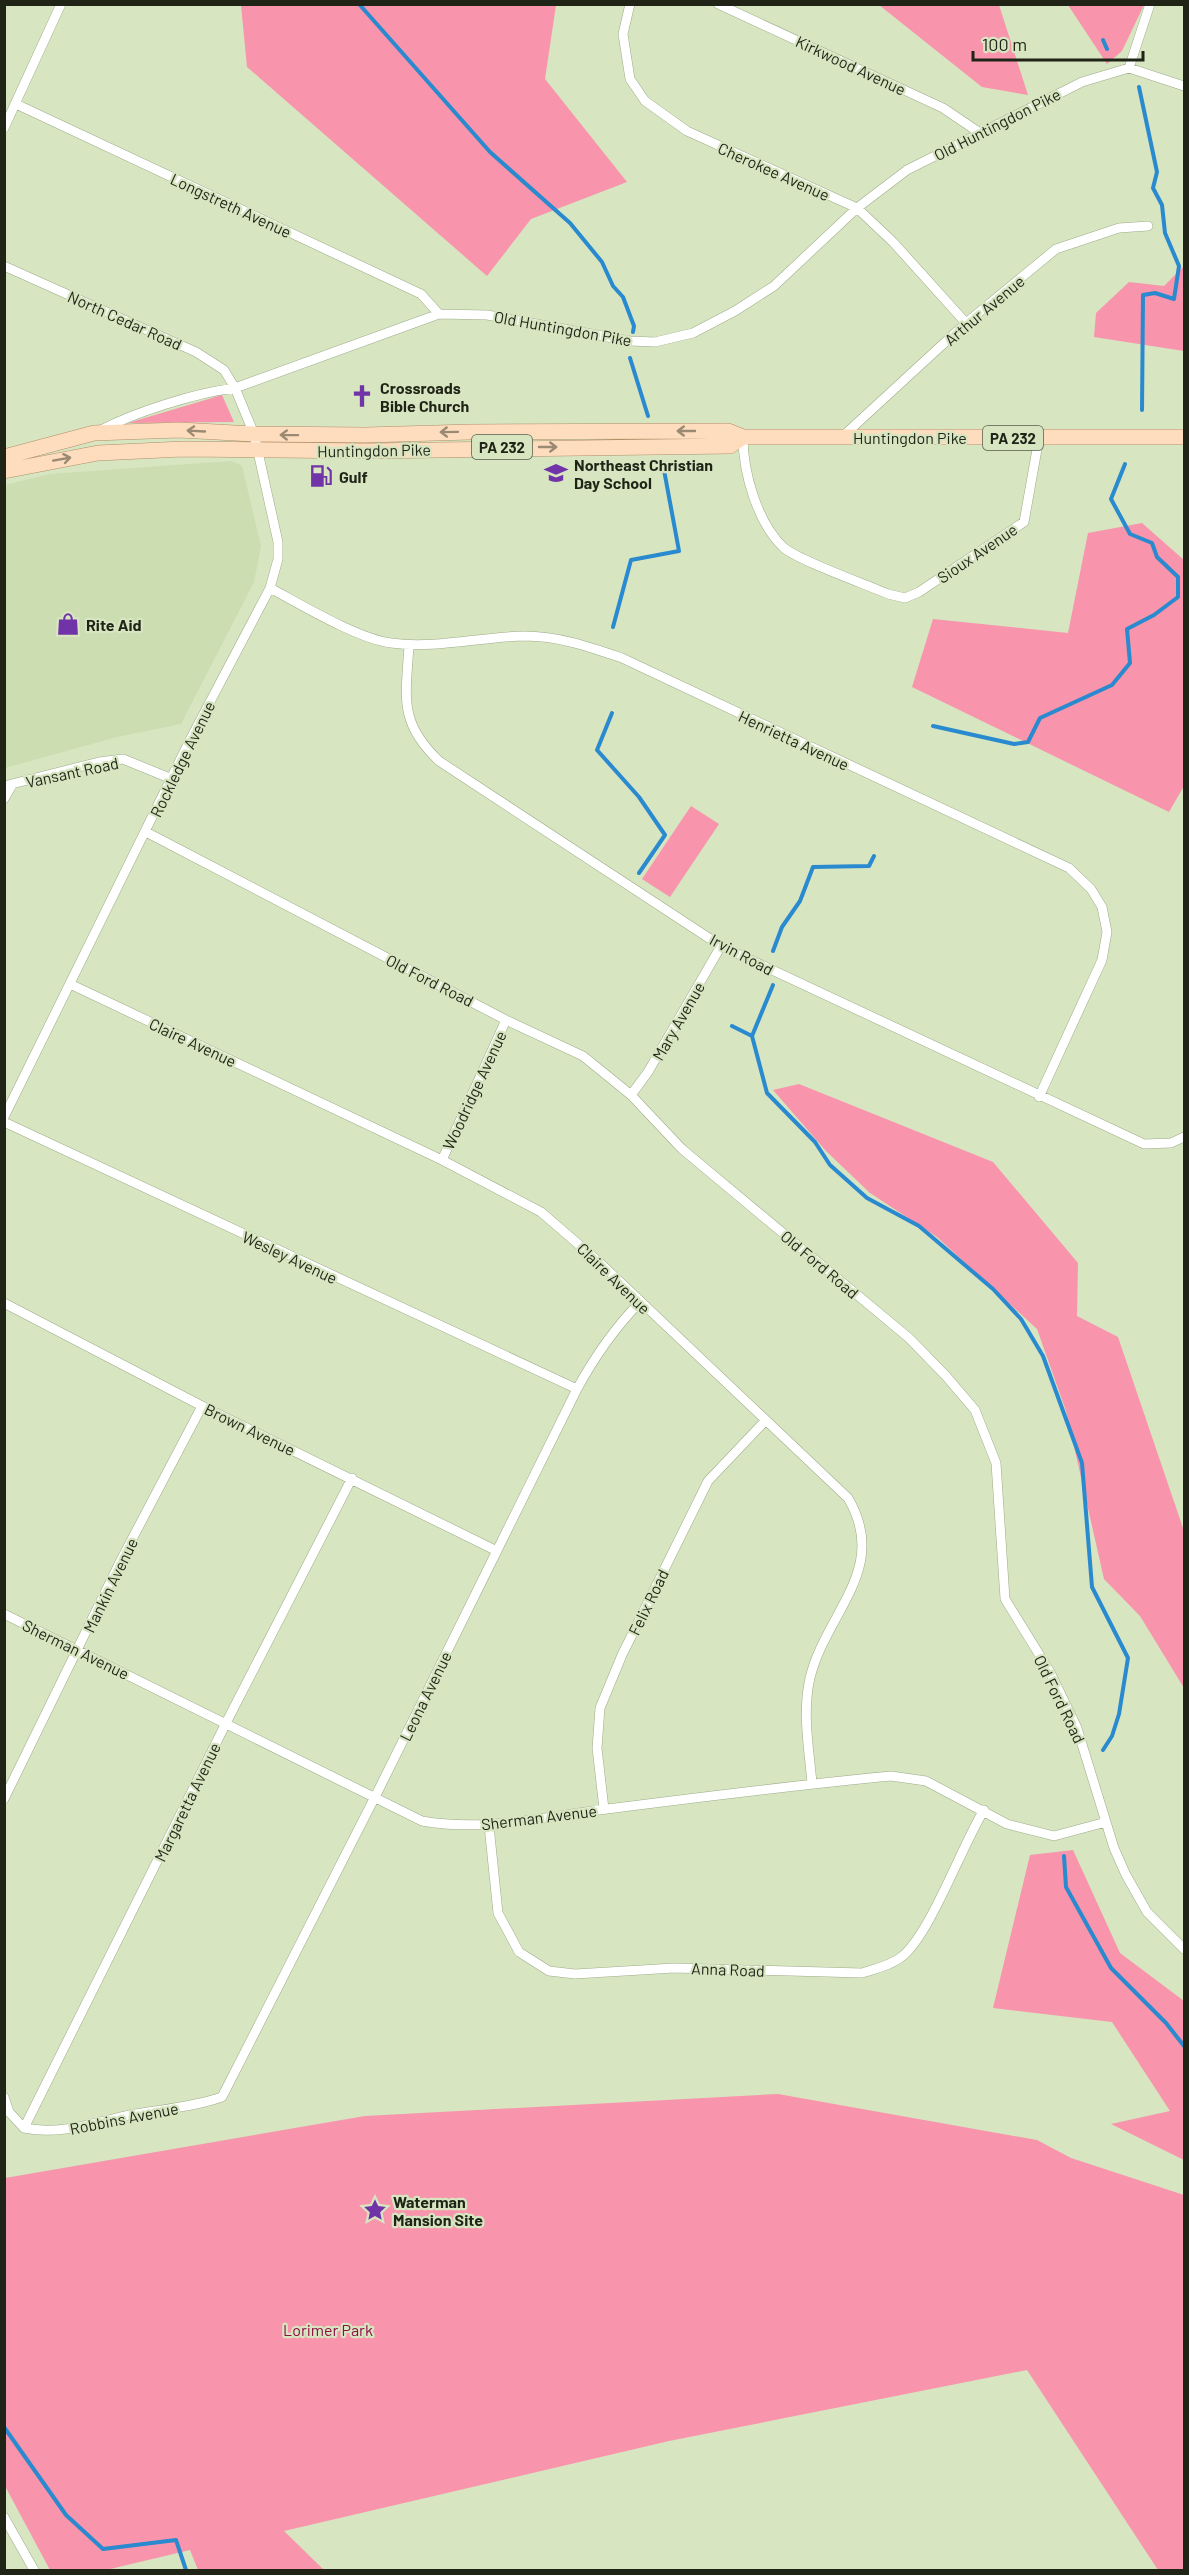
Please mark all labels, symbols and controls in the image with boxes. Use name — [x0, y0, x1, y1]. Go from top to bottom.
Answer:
scale bar — [973, 24, 1142, 62]
street label: Kirkwood Avenue — [793, 31, 909, 99]
text: 100 m — [982, 33, 1027, 55]
street label: Old Huntingdon Pike — [931, 84, 1063, 164]
street label: Cherokee Avenue — [715, 138, 833, 204]
street label: Longstreth Avenue — [168, 169, 294, 241]
street label: Arthur Avenue — [940, 271, 1028, 349]
street label: North Cedar Road — [65, 286, 185, 354]
street label: Old Huntingdon Pike — [493, 307, 633, 349]
place label: Crossroads Bible Church — [380, 378, 469, 415]
church icon: Crossroads Bible Church — [349, 383, 375, 409]
one-way arrow — [676, 425, 696, 437]
one-way arrow — [186, 426, 206, 437]
one-way arrow — [439, 426, 459, 438]
road number: PA 232 — [983, 426, 1043, 450]
street label: Huntingdon Pike — [853, 428, 967, 447]
one-way arrow — [279, 429, 299, 441]
road number: PA 232 — [472, 435, 532, 459]
street label: Huntingdon Pike — [317, 440, 431, 460]
one-way arrow — [537, 441, 557, 453]
one-way arrow — [51, 453, 71, 464]
place label: Northeast Christian Day School — [574, 455, 713, 492]
school or university icon: Northeast Christian Day School — [543, 460, 569, 486]
fuel station icon: Gulf — [308, 463, 334, 489]
place label: Gulf — [339, 467, 368, 486]
street label: Sioux Avenue — [933, 519, 1021, 587]
shop icon: Rite Aid — [55, 611, 81, 637]
place label: Rite Aid — [86, 615, 142, 634]
street label: Rockledge Avenue — [146, 698, 218, 820]
street label: Henrietta Avenue — [736, 706, 852, 774]
street label: Vansant Road — [24, 753, 120, 791]
street label: Irvin Road — [707, 929, 777, 979]
street label: Old Ford Road — [383, 950, 477, 1010]
street label: Mary Avenue — [648, 978, 708, 1064]
street label: Claire Avenue — [146, 1014, 240, 1070]
street label: Woodridge Avenue — [438, 1027, 510, 1153]
street label: Old Ford Road — [777, 1226, 863, 1302]
street label: Wesley Avenue — [239, 1227, 341, 1287]
street label: Claire Avenue — [574, 1239, 654, 1317]
street label: Brown Avenue — [202, 1399, 298, 1459]
street label: Mankin Avenue — [79, 1535, 141, 1635]
street label: Felix Road — [624, 1566, 672, 1638]
street label: Sherman Avenue — [20, 1615, 132, 1683]
street label: Leona Avenue — [395, 1648, 455, 1744]
street label: Old Ford Road — [1030, 1652, 1090, 1746]
street label: Margaretta Avenue — [150, 1739, 224, 1865]
street label: Sherman Avenue — [480, 1800, 598, 1834]
street label: Anna Road — [691, 1958, 765, 1980]
street label: Robbins Avenue — [68, 2098, 180, 2138]
place label: Waterman Mansion Site — [393, 2192, 483, 2229]
place icon: Waterman Mansion Site — [362, 2197, 388, 2223]
park label: Lorimer Park — [283, 2320, 373, 2339]

